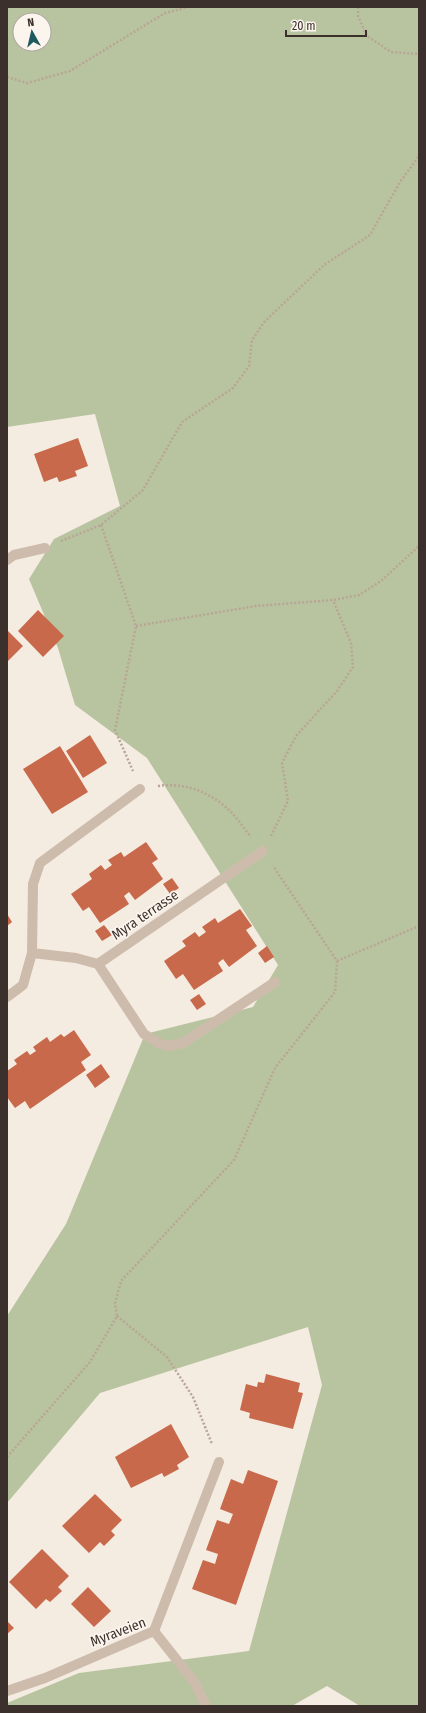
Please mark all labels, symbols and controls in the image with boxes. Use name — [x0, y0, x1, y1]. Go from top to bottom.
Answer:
north arrow — [12, 12, 52, 52]
scale bar — [286, 12, 366, 38]
text: N — [27, 16, 35, 29]
text: 20 m — [292, 19, 316, 33]
street label: Myra terrasse — [108, 886, 182, 944]
street label: Myraveien — [88, 1614, 148, 1650]

